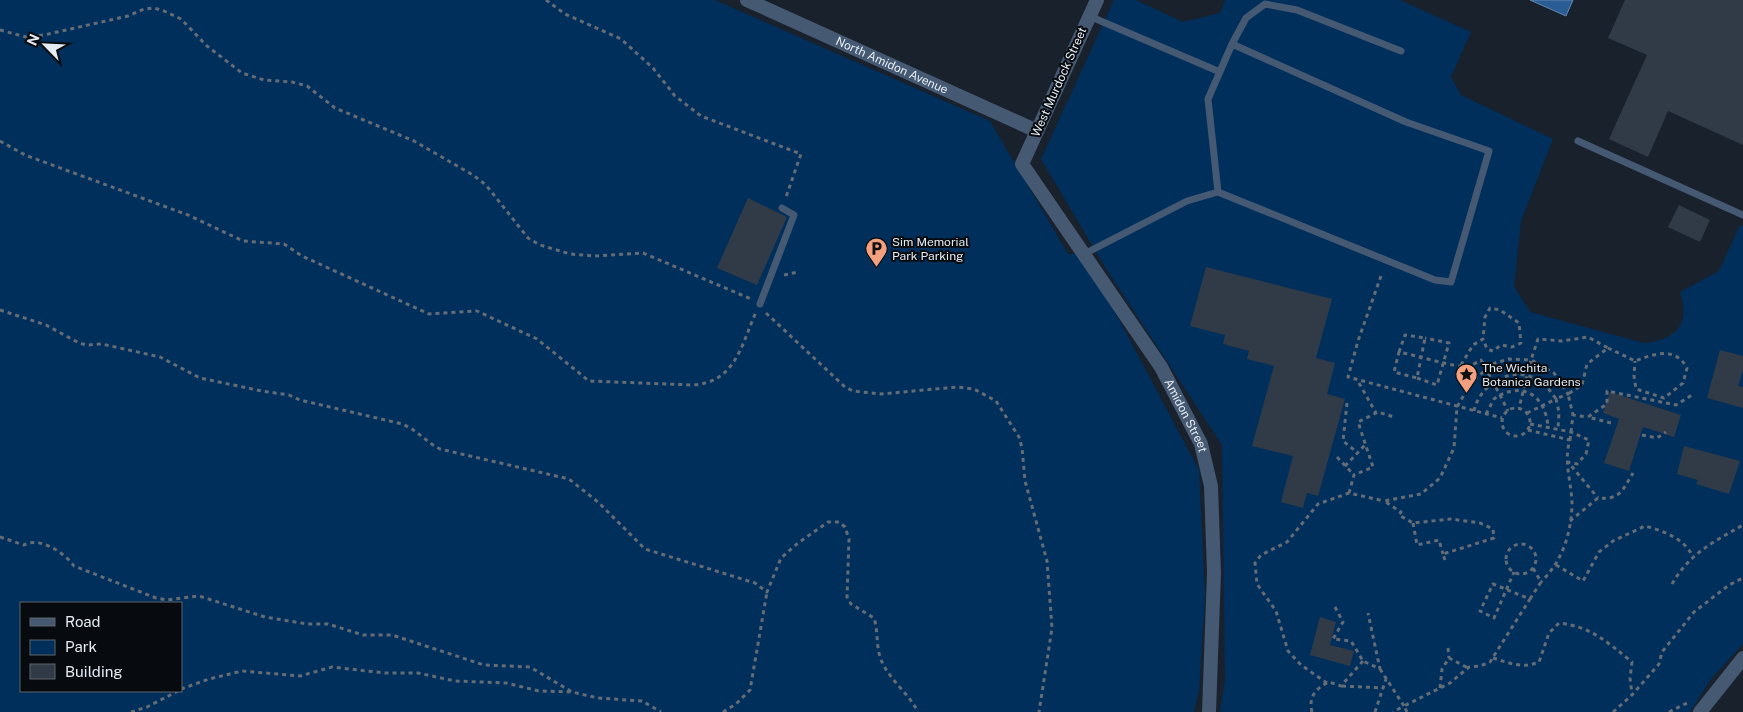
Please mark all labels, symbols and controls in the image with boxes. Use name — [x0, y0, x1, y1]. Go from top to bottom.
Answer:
north arrow — [20, 20, 70, 70]
street label: West Murdock Street — [1028, 25, 1090, 139]
text: N — [24, 31, 43, 48]
street label: North Amidon Avenue — [834, 34, 950, 97]
place label: Sim Memorial Park Parking — [892, 235, 969, 263]
parking icon: Sim Memorial Park Parking — [864, 237, 888, 268]
place label: The Wichita Botanica Gardens — [1482, 361, 1581, 389]
place icon: The Wichita Botanica Gardens — [1454, 363, 1478, 394]
street label: Amidon Street — [1161, 376, 1210, 454]
legend — [20, 602, 182, 692]
text: Road — [65, 613, 101, 630]
text: Park — [65, 638, 97, 655]
text: Building — [65, 663, 123, 680]

